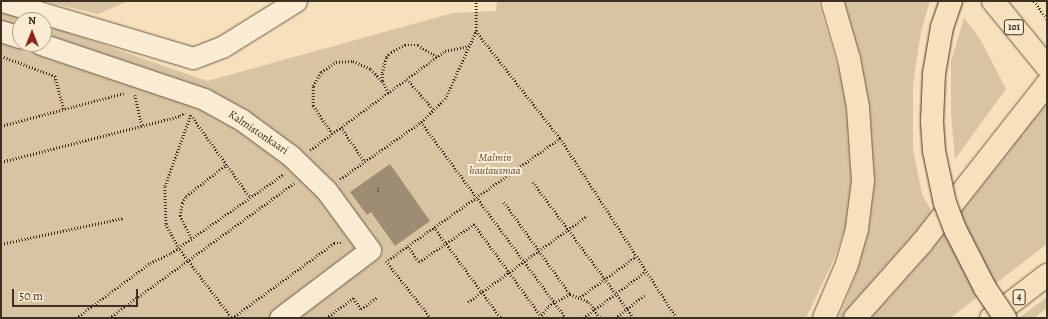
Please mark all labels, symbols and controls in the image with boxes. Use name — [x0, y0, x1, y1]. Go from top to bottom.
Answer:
north arrow — [12, 12, 52, 52]
text: N — [28, 13, 36, 28]
road number: 101 — [1003, 19, 1025, 35]
street label: Kalmistonkaari — [226, 108, 290, 158]
park label: Malmin hautausmaa — [469, 152, 521, 178]
house number: 1 — [376, 184, 380, 194]
scale bar — [14, 281, 140, 307]
text: 50 m — [19, 288, 43, 304]
road number: 4 — [1012, 289, 1026, 305]

